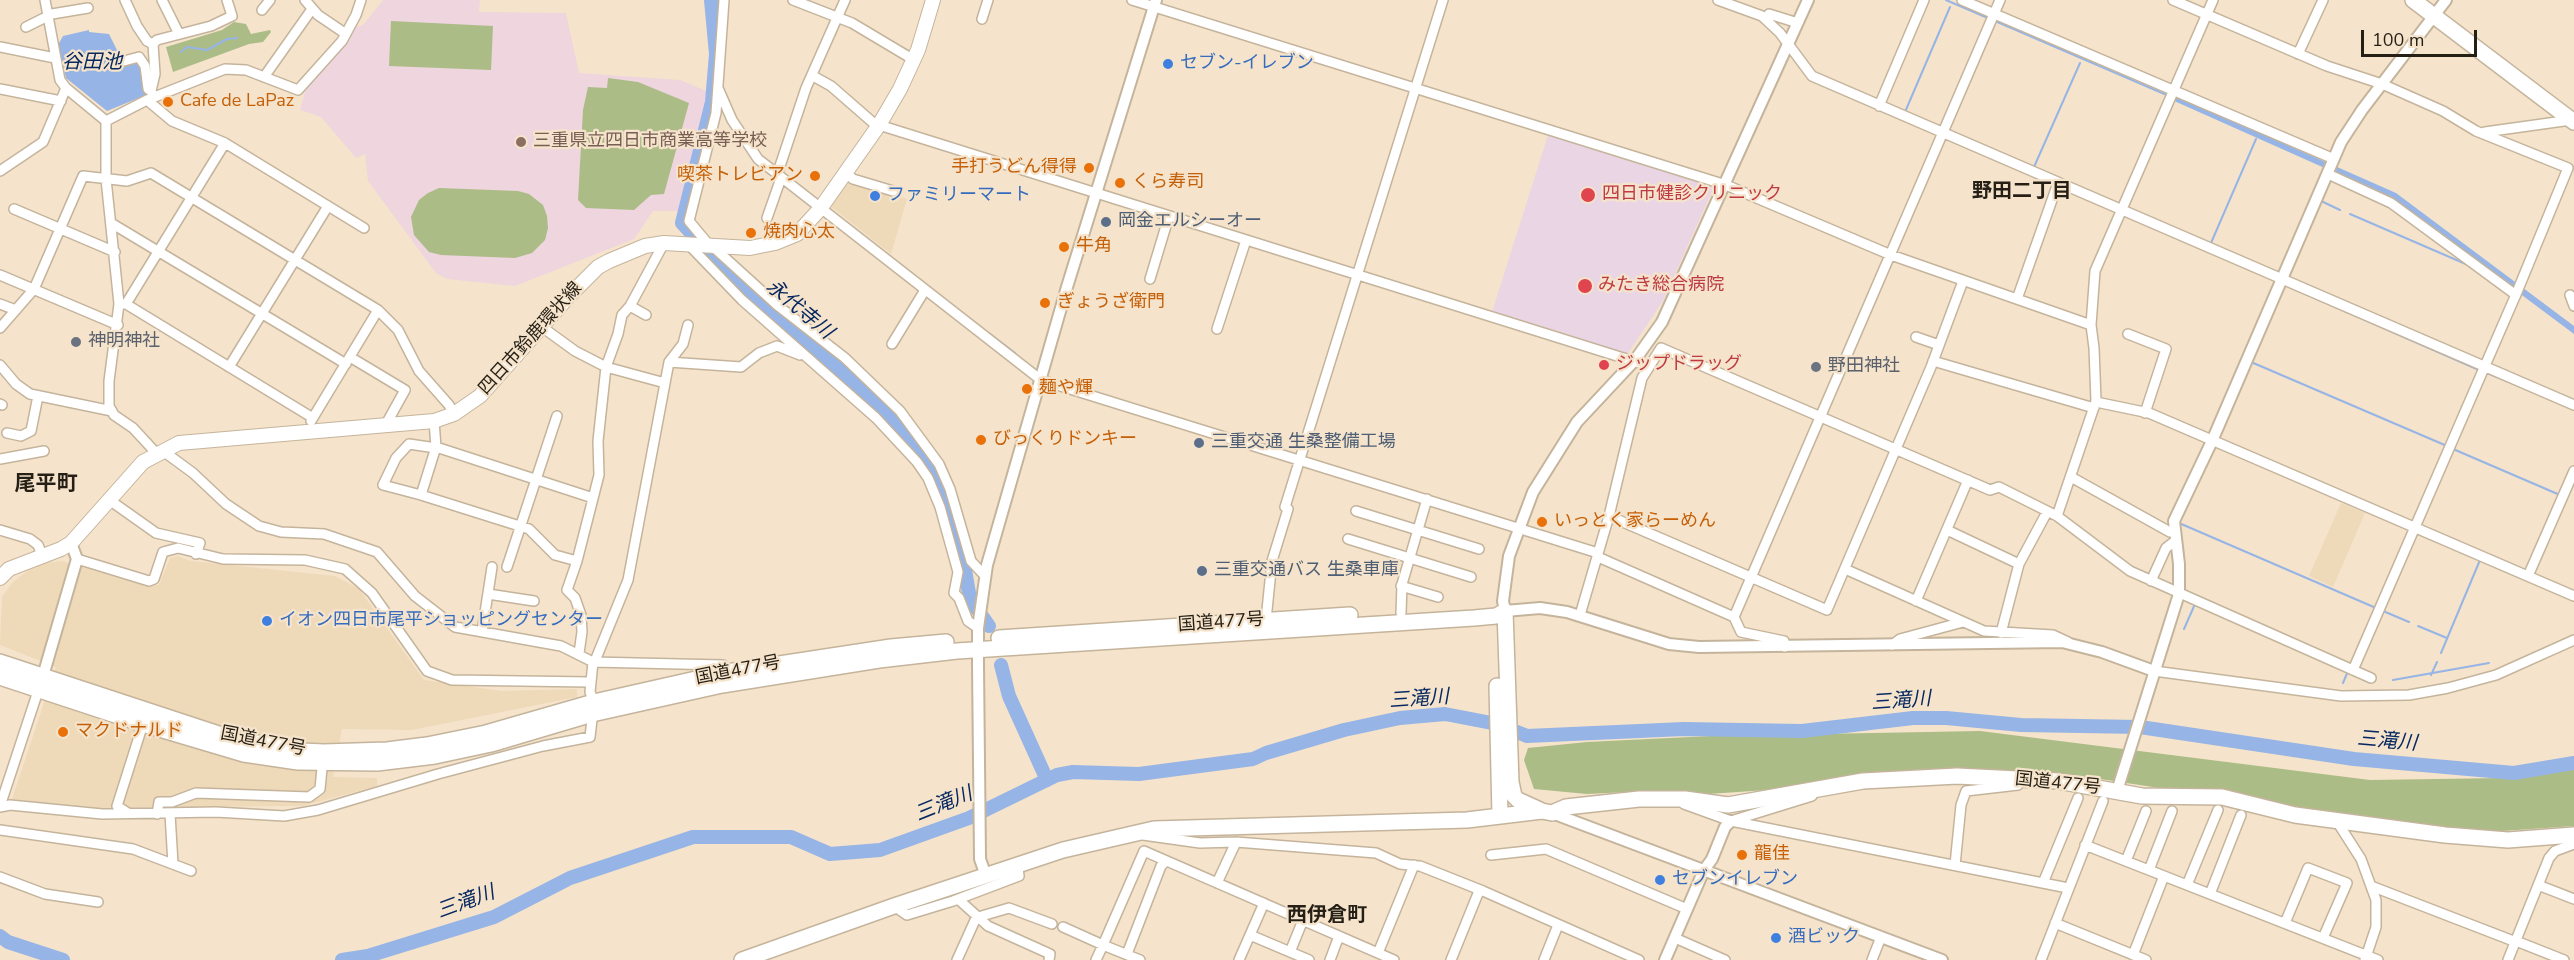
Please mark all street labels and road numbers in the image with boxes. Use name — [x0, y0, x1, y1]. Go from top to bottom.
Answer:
street label: 四日市鈴鹿環状線 — [475, 278, 587, 400]
street label: 国道477号 — [1177, 609, 1265, 637]
street label: 国道477号 — [694, 652, 782, 690]
street label: 国道477号 — [219, 723, 307, 761]
street label: 国道477号 — [2014, 769, 2102, 799]

